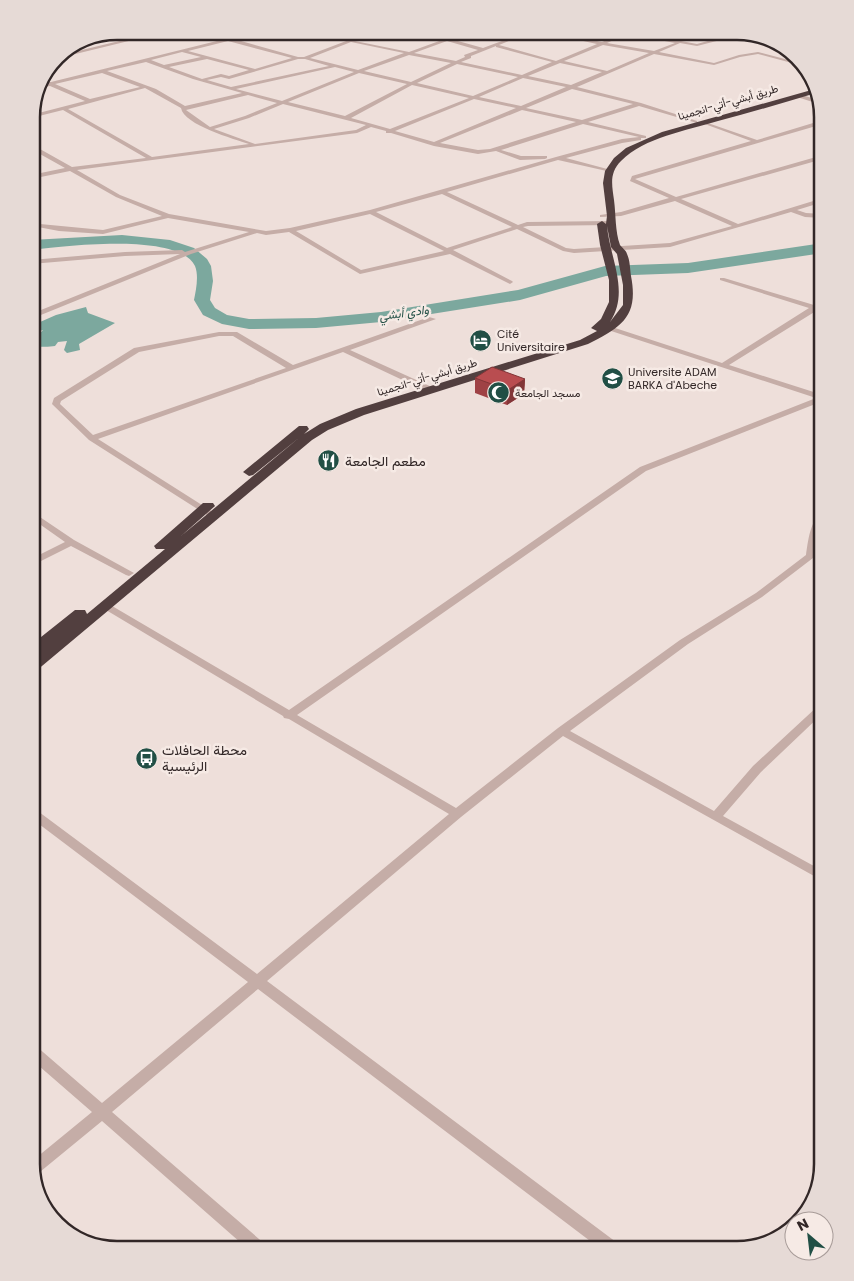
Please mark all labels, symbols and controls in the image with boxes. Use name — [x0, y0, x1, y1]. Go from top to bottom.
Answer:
street label: طريق أبشي-أتي-انجمينا — [676, 80, 781, 126]
water label: وادي أبشي — [378, 301, 431, 326]
place label: Cité Universitaire — [497, 326, 565, 355]
hotel icon: Cité Universitaire — [469, 328, 493, 352]
street label: طريق أبشي-أتي-انجمينا — [375, 354, 480, 402]
place label: Universite ADAM BARKA d'Abeche — [628, 364, 717, 393]
school or university icon: Universite ADAM BARKA d'Abeche — [600, 366, 624, 390]
mosque icon: مسجد الجامعة — [487, 381, 511, 405]
place label: مسجد الجامعة — [515, 385, 581, 401]
restaurant icon: مطعم الجامعة — [317, 449, 341, 473]
place label: مطعم الجامعة — [345, 451, 426, 471]
place label: محطة الحافلات الرئيسية — [162, 740, 247, 776]
bus stop icon: محطة الحافلات الرئيسية — [134, 746, 158, 770]
north arrow — [784, 1211, 834, 1261]
text: N — [794, 1213, 812, 1236]

